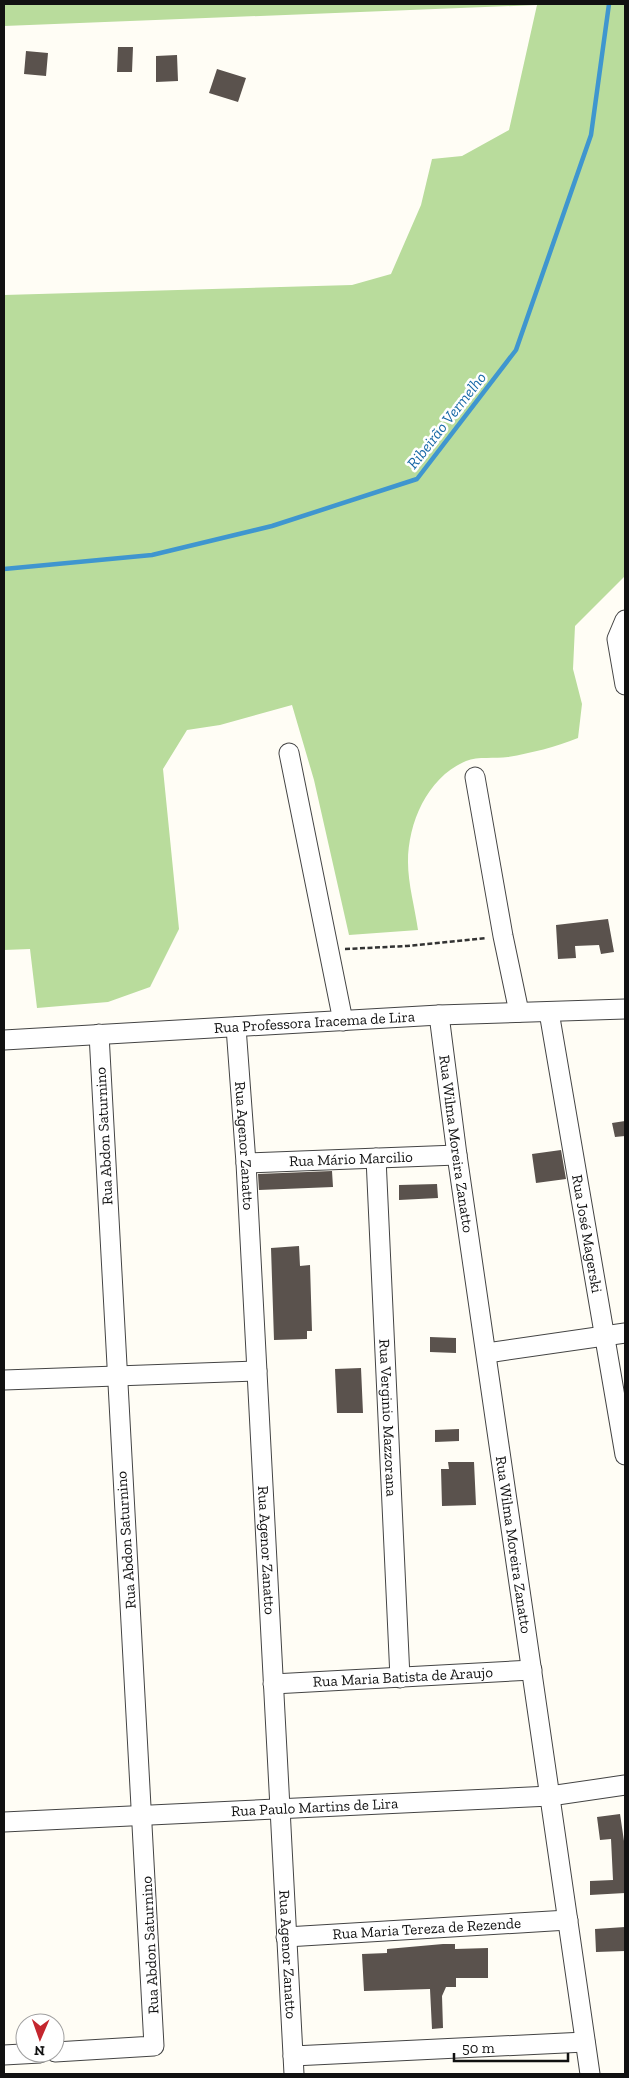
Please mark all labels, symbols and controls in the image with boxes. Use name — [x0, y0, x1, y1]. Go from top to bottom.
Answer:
water label: Ribeirão Vermelho — [403, 368, 490, 473]
street label: Rua Professora Iracema de Lira — [214, 1007, 415, 1037]
street label: Rua Wilma Moreira Zanatto — [435, 1054, 477, 1234]
street label: Rua Abdon Saturnino — [91, 1066, 117, 1205]
street label: Rua Agenor Zanatto — [231, 1081, 257, 1211]
street label: Rua Mário Marcilio — [289, 1148, 414, 1170]
street label: Rua José Magerski — [568, 1173, 606, 1294]
street label: Rua Verginio Mazzorana — [375, 1339, 401, 1497]
street label: Rua Wilma Moreira Zanatto — [492, 1455, 535, 1635]
street label: Rua Abdon Saturnino — [112, 1470, 140, 1610]
street label: Rua Agenor Zanatto — [254, 1485, 279, 1615]
street label: Rua Maria Batista de Araujo — [312, 1663, 494, 1691]
street label: Rua Paulo Martins de Lira — [231, 1794, 399, 1820]
street label: Rua Abdon Saturnino — [137, 1875, 163, 2014]
street label: Rua Agenor Zanatto — [275, 1890, 300, 2020]
street label: Rua Maria Tereza de Rezende — [332, 1914, 522, 1943]
north arrow — [15, 2013, 65, 2063]
scale bar — [454, 2030, 568, 2062]
text: 50 m — [462, 2039, 495, 2057]
text: N — [34, 2042, 45, 2059]

